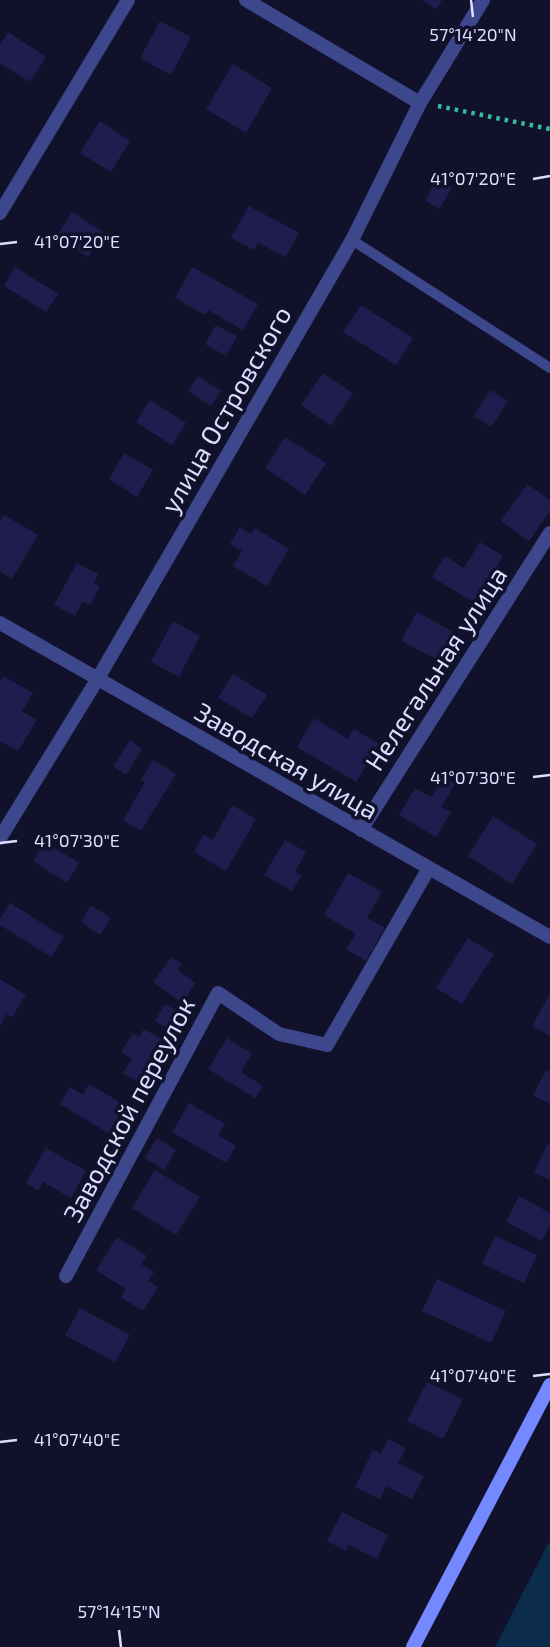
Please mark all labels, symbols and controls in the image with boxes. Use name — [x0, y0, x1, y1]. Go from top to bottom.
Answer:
text: 57°14'20"N — [429, 23, 517, 45]
text: 41°07'20"E — [430, 167, 516, 189]
text: 41°07'20"E — [34, 230, 120, 252]
street label: улица Островского — [153, 300, 298, 518]
street label: Нелегальная улица — [358, 560, 513, 776]
street label: Заводская улица — [189, 695, 384, 826]
text: 41°07'30"E — [430, 766, 516, 788]
text: 41°07'30"E — [34, 829, 120, 851]
street label: Заводской переулок — [56, 991, 201, 1227]
text: 41°07'40"E — [430, 1364, 516, 1386]
text: 41°07'40"E — [34, 1428, 120, 1450]
text: 57°14'15"N — [77, 1600, 161, 1622]

